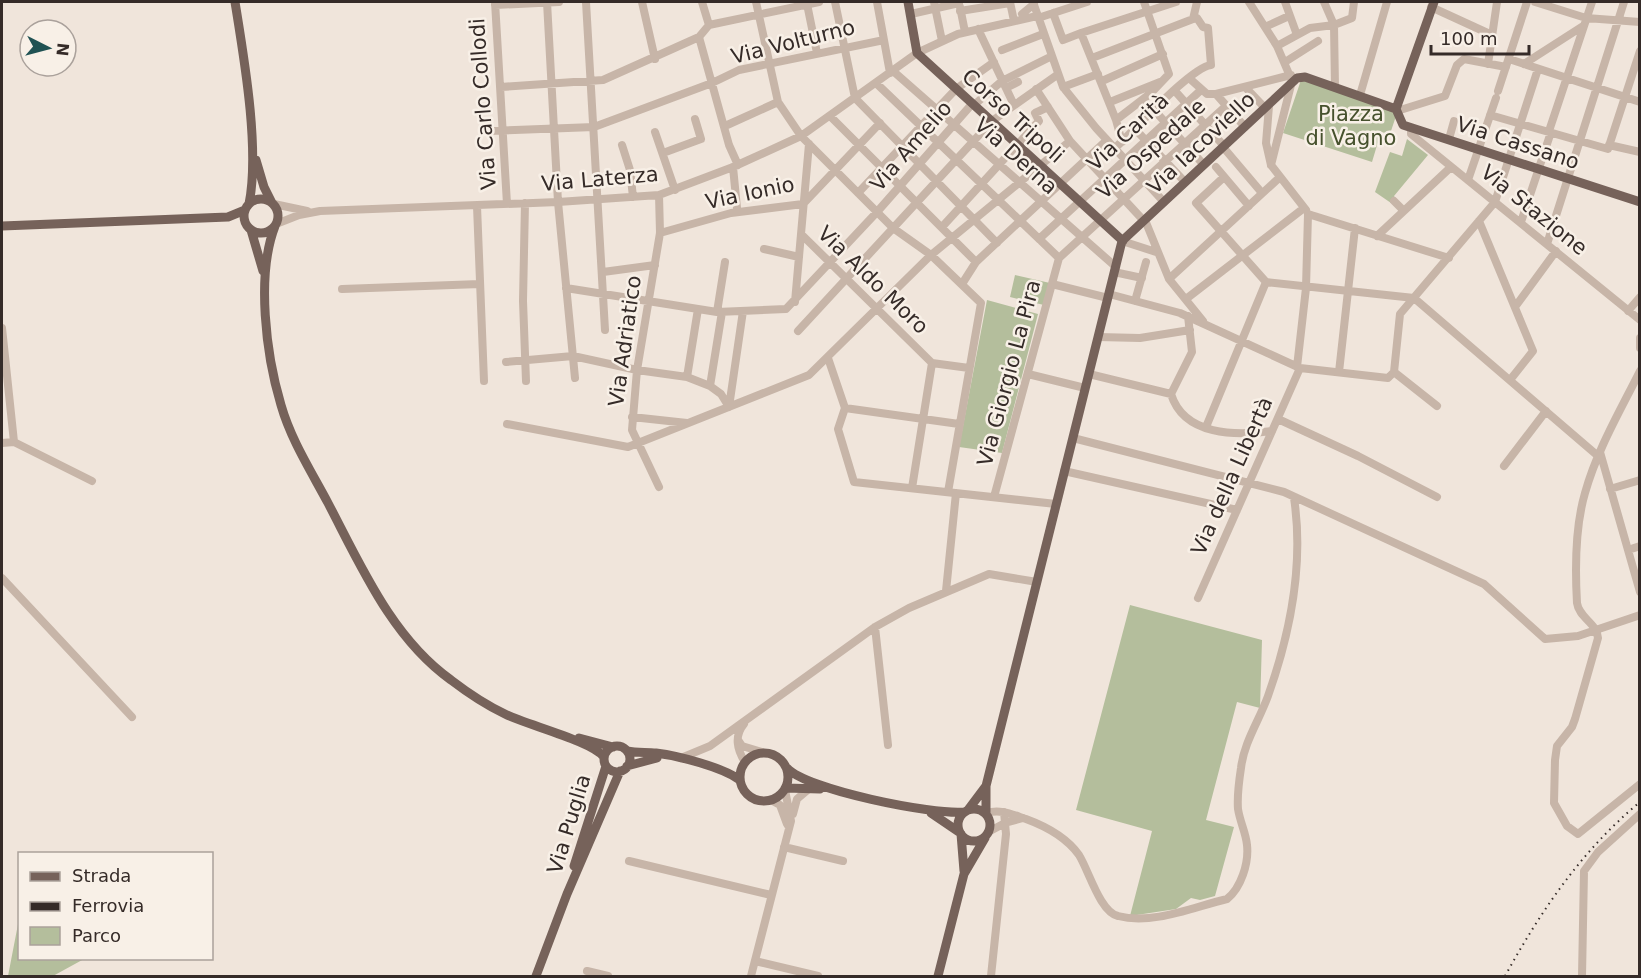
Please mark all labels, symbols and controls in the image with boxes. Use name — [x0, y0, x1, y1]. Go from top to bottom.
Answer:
street label: Via Volturno — [729, 15, 857, 69]
street label: Via Carlo Collodi — [465, 17, 501, 191]
north arrow — [18, 18, 78, 78]
scale bar — [1431, 18, 1528, 56]
text: 100 m — [1440, 28, 1498, 49]
text: N — [52, 42, 73, 57]
street label: Corso Tripoli — [957, 64, 1069, 168]
street label: Via Iacoviello — [1142, 87, 1260, 199]
street label: Via Carità — [1082, 88, 1174, 176]
street label: Via Ospedale — [1092, 94, 1210, 204]
street label: Via Amelio — [865, 96, 957, 196]
park label: Piazza di Vagno — [1306, 102, 1396, 150]
street label: Via Cassano — [1454, 112, 1582, 174]
street label: Via Derna — [970, 113, 1062, 199]
street label: Via Stazione — [1476, 160, 1592, 260]
street label: Via Laterza — [540, 162, 660, 196]
street label: Via Ionio — [703, 172, 797, 214]
street label: Via Aldo Moro — [813, 221, 933, 339]
street label: Via Adriatico — [604, 274, 646, 408]
street label: Via Giorgio La Pira — [973, 277, 1045, 469]
street label: Via della Libertà — [1186, 393, 1278, 559]
street label: Via Puglia — [543, 771, 595, 877]
legend — [18, 852, 213, 960]
text: Strada — [72, 865, 131, 886]
text: Ferrovia — [72, 895, 144, 916]
text: Parco — [72, 925, 121, 946]

